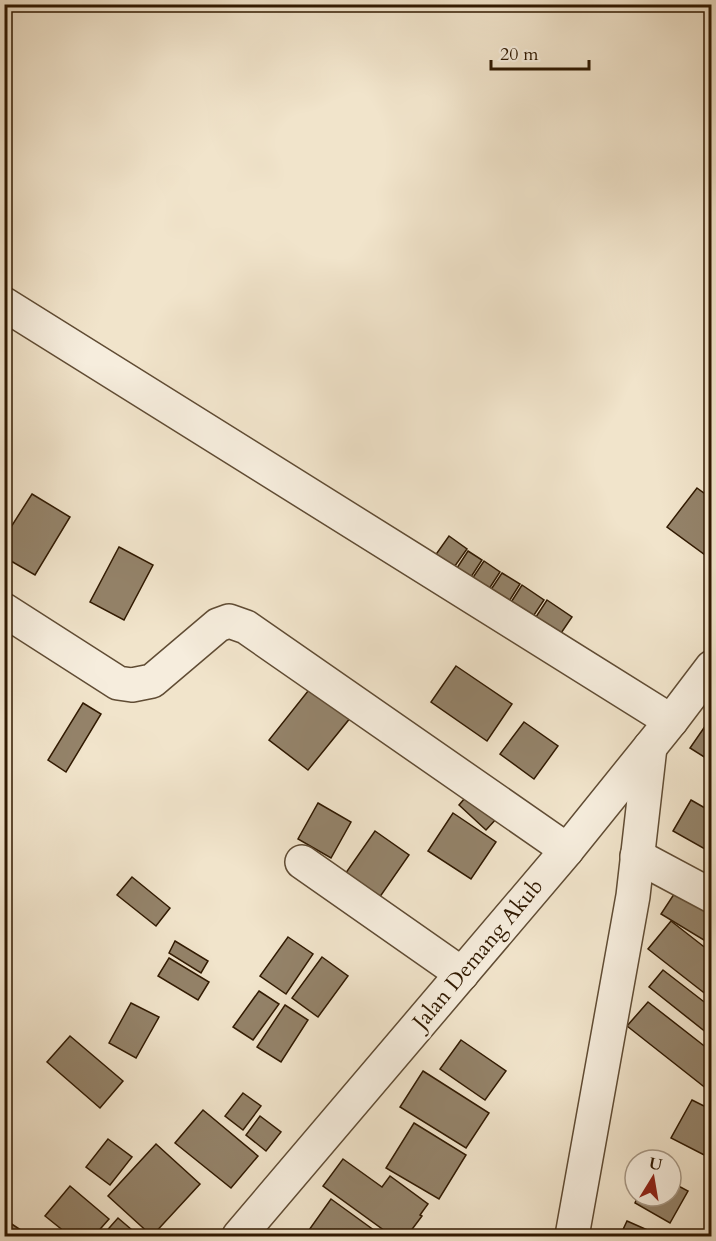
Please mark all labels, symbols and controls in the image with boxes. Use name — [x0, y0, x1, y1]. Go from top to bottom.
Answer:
scale bar — [491, 33, 588, 71]
text: 20 m — [500, 42, 539, 67]
street label: Jalan Demang Akub — [404, 872, 550, 1038]
north arrow — [623, 1148, 683, 1208]
text: U — [647, 1152, 664, 1176]

